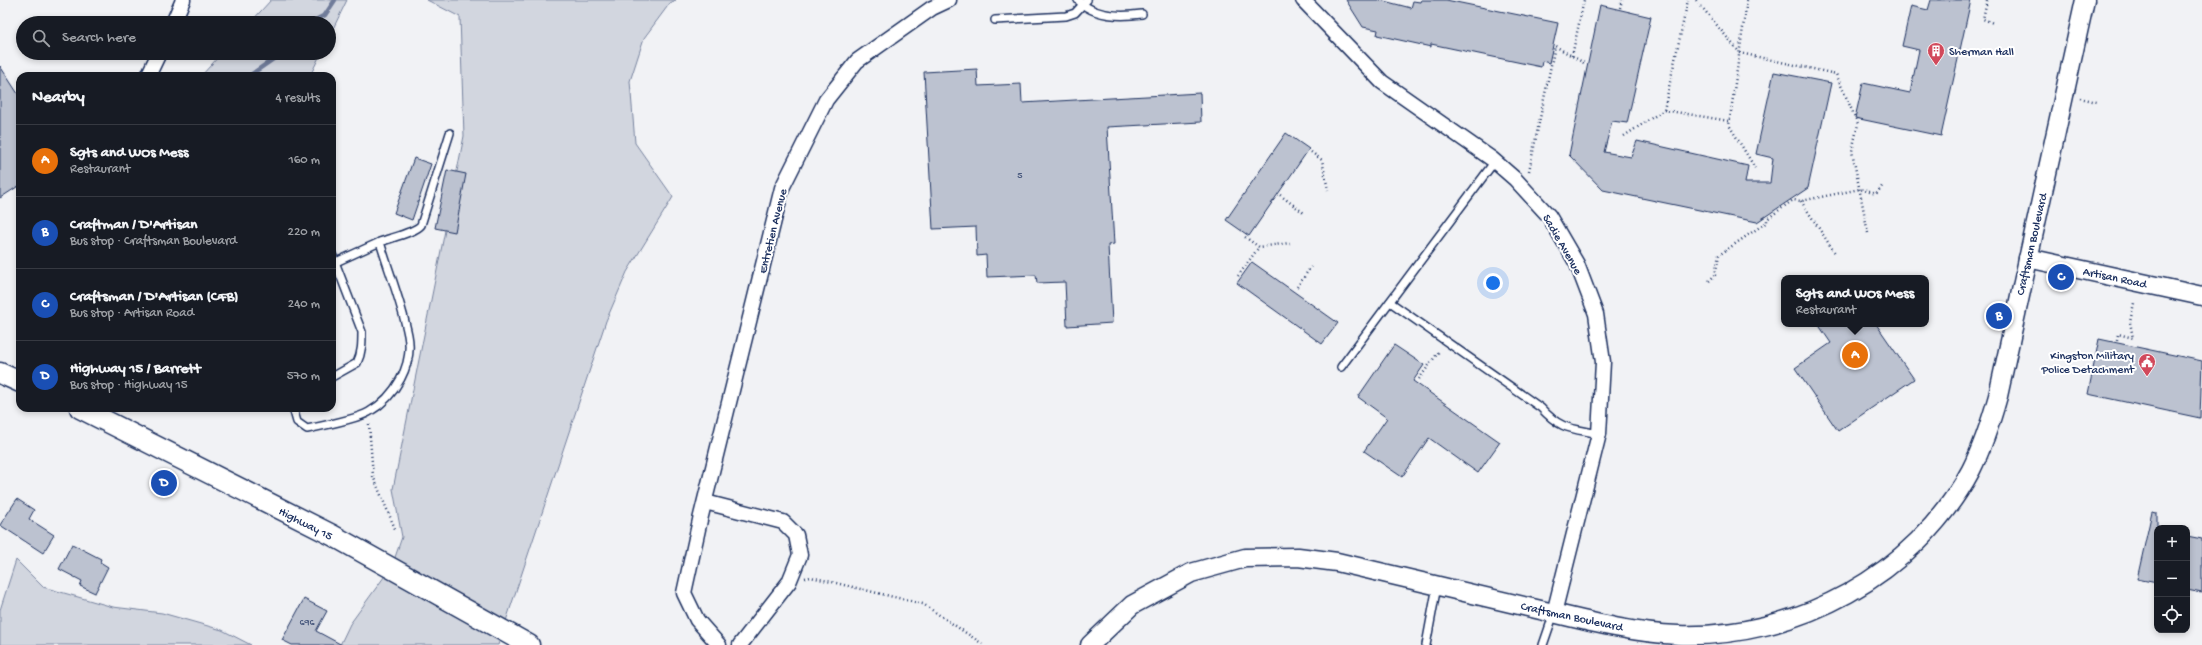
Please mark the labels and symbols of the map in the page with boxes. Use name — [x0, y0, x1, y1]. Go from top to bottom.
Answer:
building icon: Sherman Hall — [1926, 41, 1946, 66]
place label: Sherman Hall — [1949, 46, 2014, 60]
house number: 5 — [1017, 170, 1023, 182]
street label: Entretien Avenue — [757, 187, 791, 275]
street label: Craftsman Boulevard — [2014, 191, 2052, 297]
street label: Sadie Avenue — [1538, 212, 1584, 278]
pin: C — [2048, 262, 2074, 292]
street label: Artisan Road — [2081, 265, 2149, 293]
your location — [1483, 273, 1503, 293]
pin: B — [1986, 301, 2012, 331]
pin: A — [1842, 340, 1868, 370]
place label: Kingston Military Police Detachment — [2040, 350, 2135, 378]
public building icon: Kingston Military Police Detachment — [2137, 352, 2157, 377]
pin: D — [151, 468, 177, 498]
street label: Highway 15 — [276, 505, 334, 544]
street label: Craftsman Boulevard — [1519, 600, 1625, 636]
house number: 696 — [299, 617, 316, 629]

